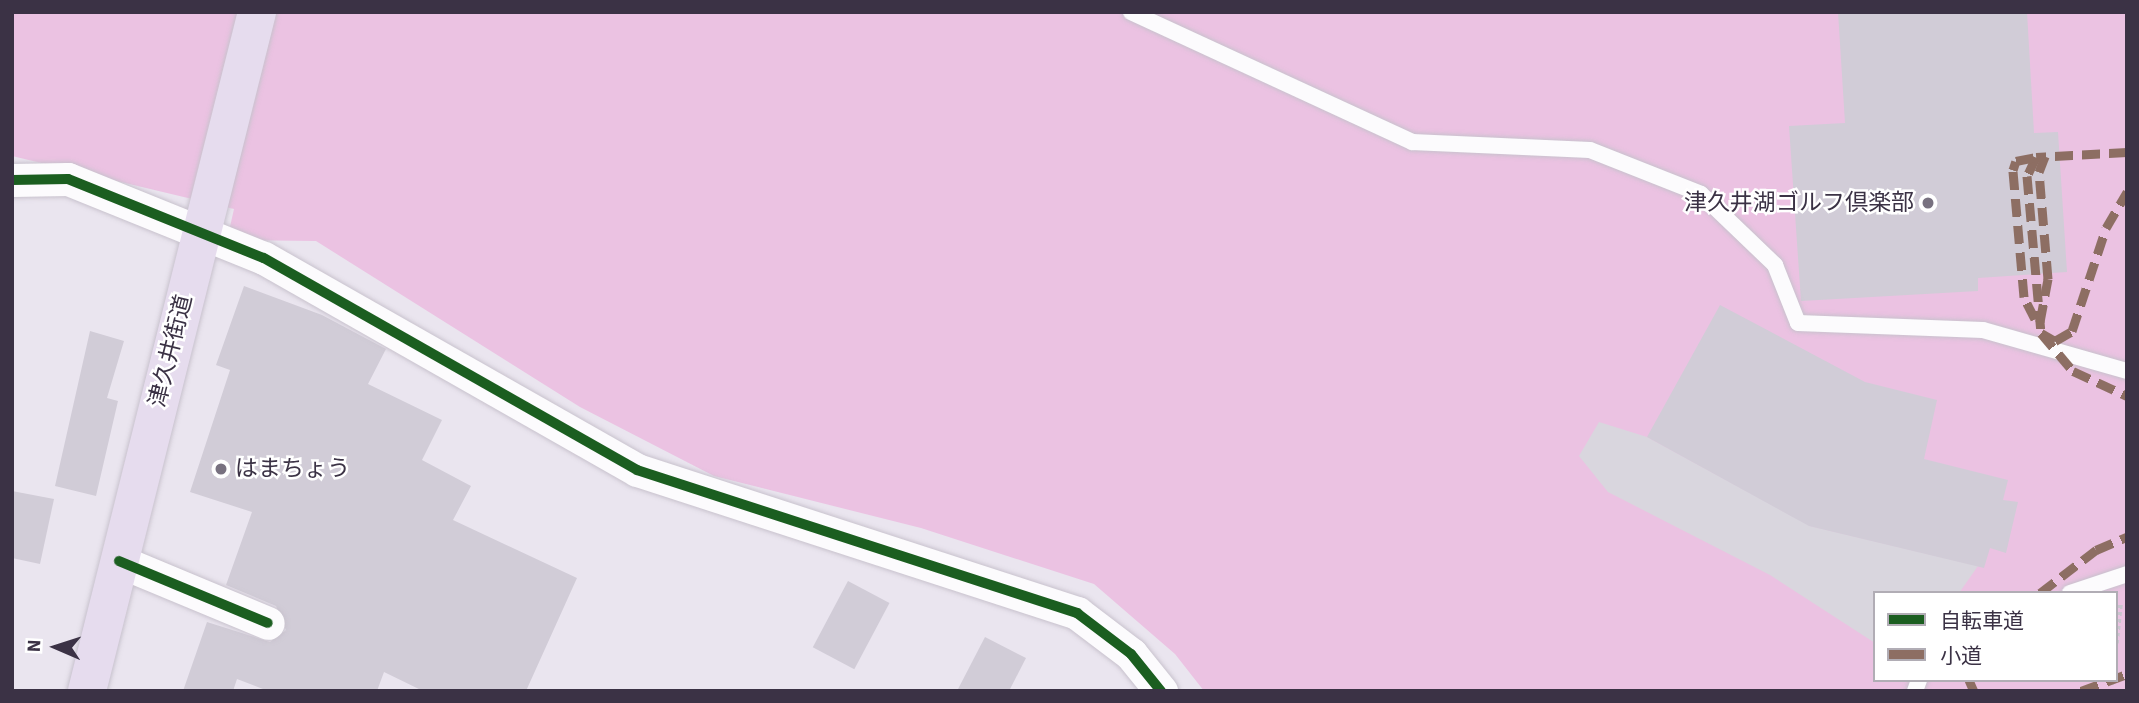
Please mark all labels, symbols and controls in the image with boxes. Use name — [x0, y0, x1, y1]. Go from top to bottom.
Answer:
place label: 津久井湖ゴルフ倶楽部 — [1684, 189, 1914, 217]
marker: 津久井湖ゴルフ倶楽部 — [1920, 195, 1936, 211]
street label: 津久井街道 — [144, 292, 198, 410]
place label: はまちょう — [235, 455, 350, 483]
marker: はまちょう — [213, 461, 229, 477]
legend — [1873, 591, 2118, 682]
text: 自転車道 — [1940, 606, 2024, 636]
north arrow — [21, 612, 91, 682]
text: N — [21, 639, 48, 653]
text: 小道 — [1940, 641, 1982, 671]

